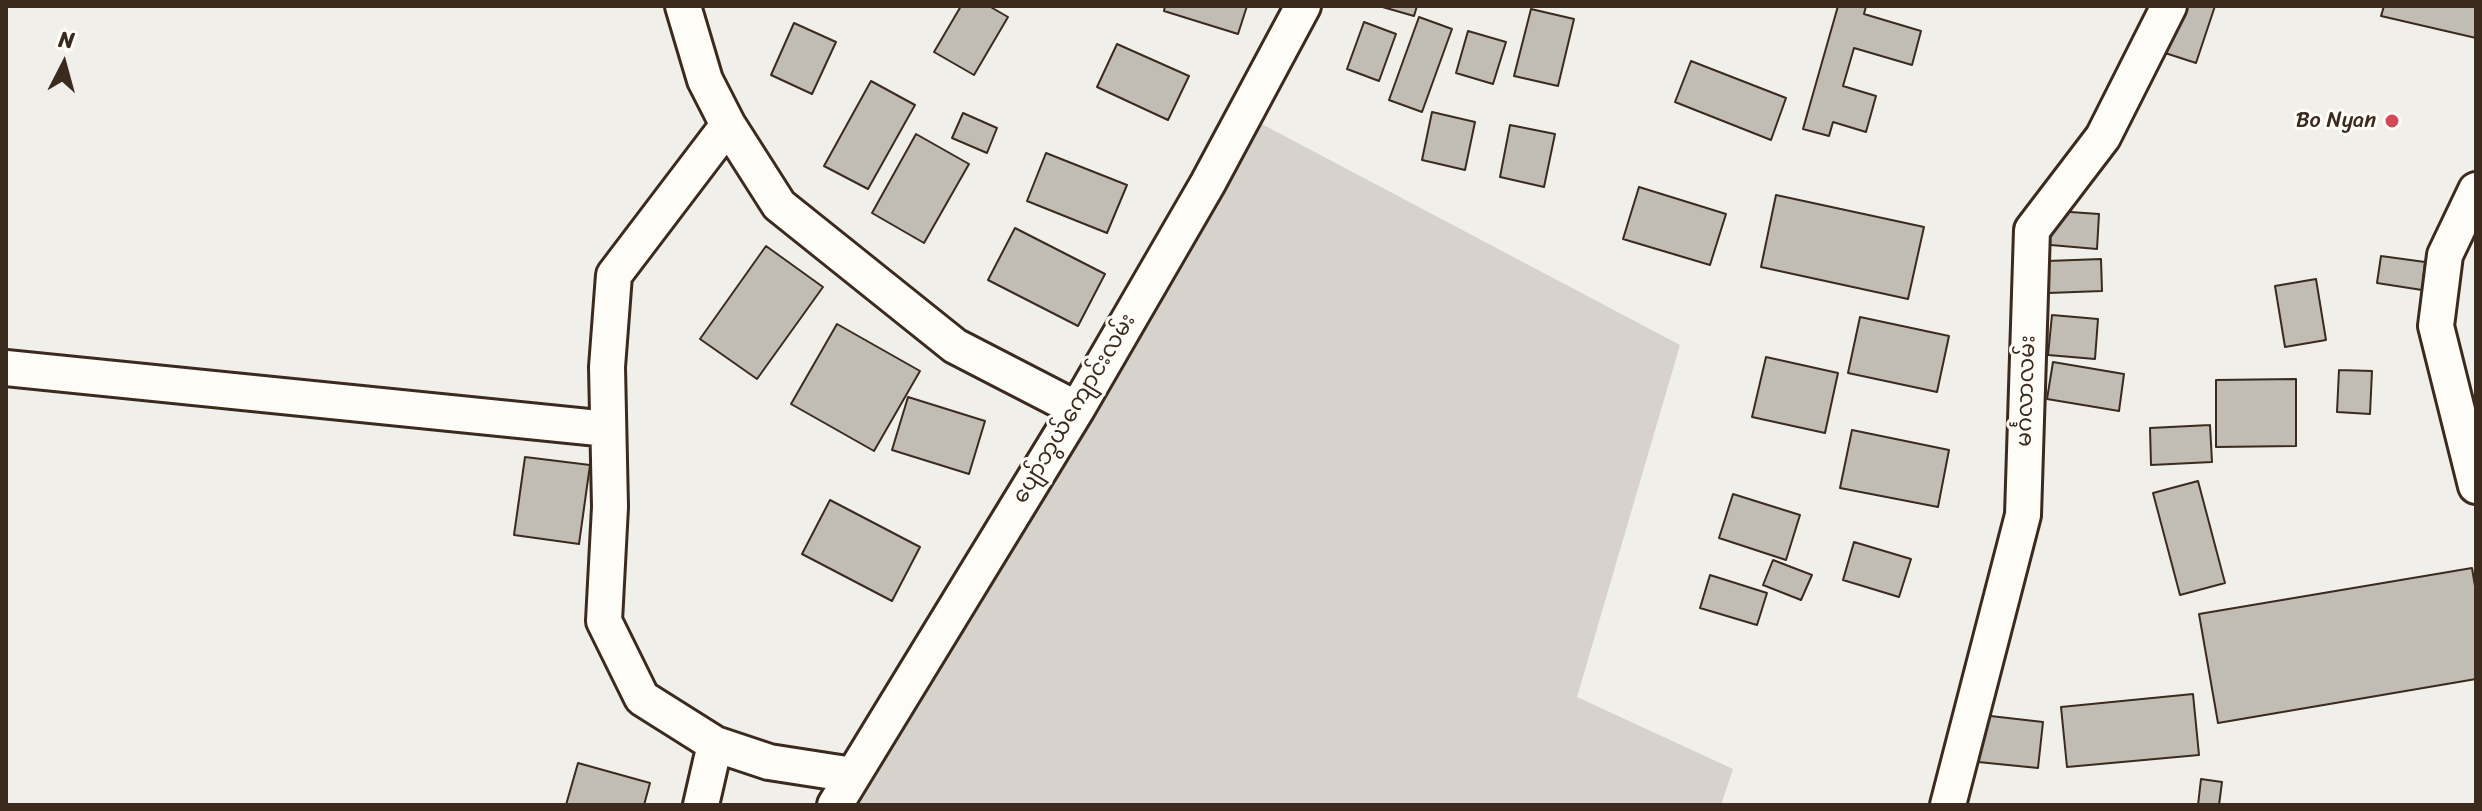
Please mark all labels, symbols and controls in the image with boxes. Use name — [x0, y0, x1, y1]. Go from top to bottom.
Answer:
text: N — [57, 19, 76, 60]
north arrow — [24, 24, 104, 104]
place label: Bo Nyan — [2296, 108, 2376, 134]
marker: Bo Nyan — [2383, 112, 2401, 130]
street label: ပျော်ဘွယ်ကျောင်းလမ်း — [1008, 309, 1142, 509]
street label: မင်္ဂလာလမ်း — [2012, 335, 2042, 447]

